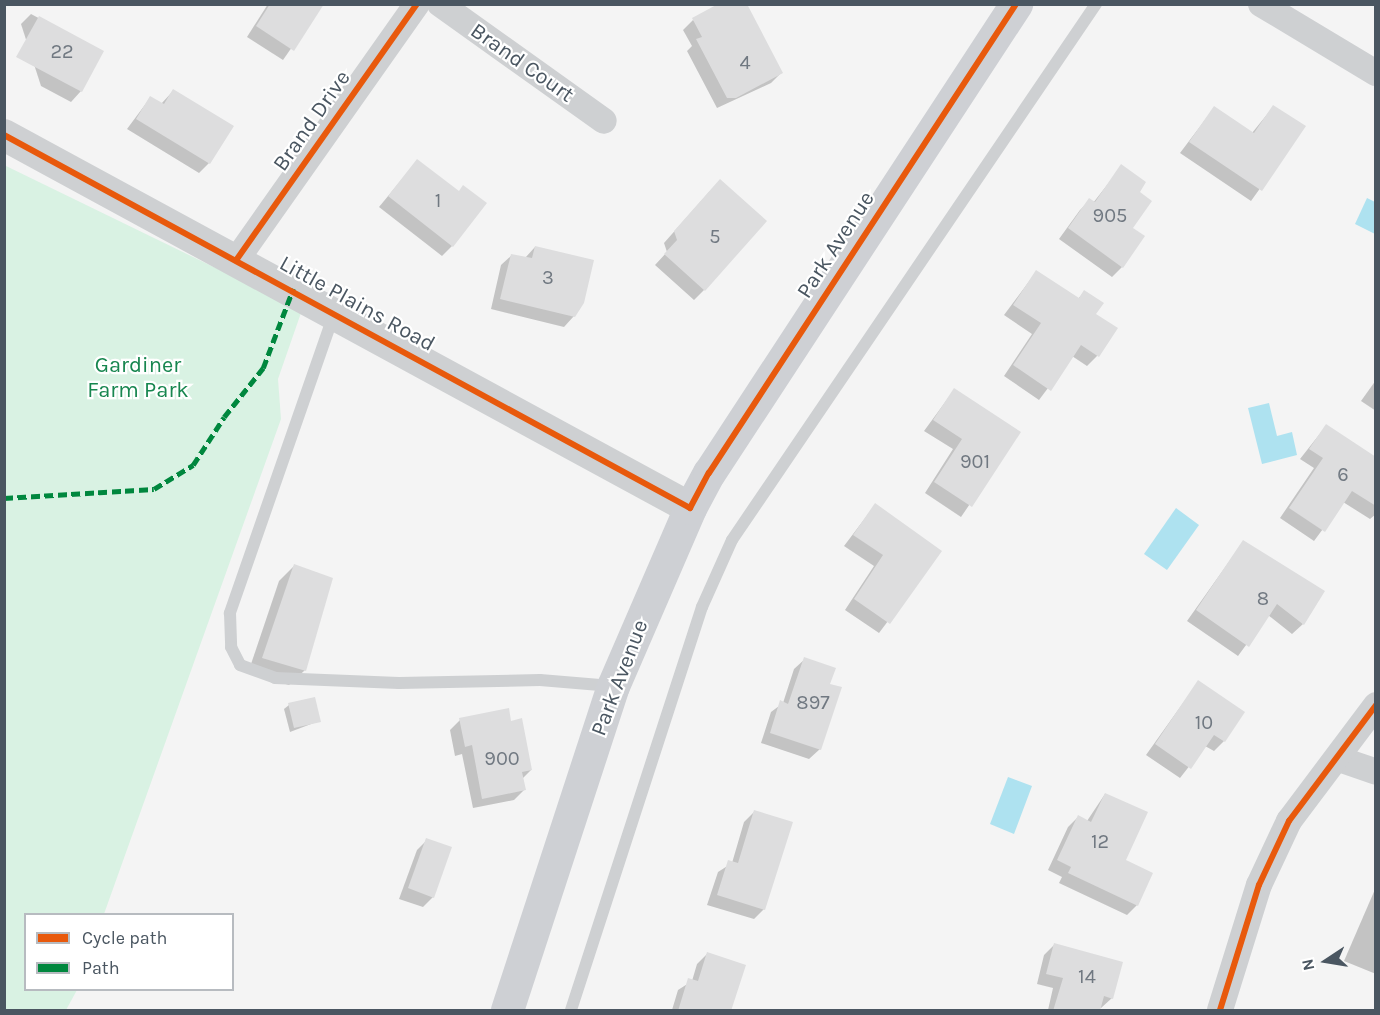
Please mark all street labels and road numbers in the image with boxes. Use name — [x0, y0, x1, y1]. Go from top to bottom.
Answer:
street label: Brand Court — [465, 18, 579, 108]
street label: Brand Drive — [268, 66, 356, 176]
street label: Park Avenue — [792, 187, 880, 303]
street label: Little Plains Road — [275, 250, 439, 358]
street label: Park Avenue — [586, 616, 654, 740]

